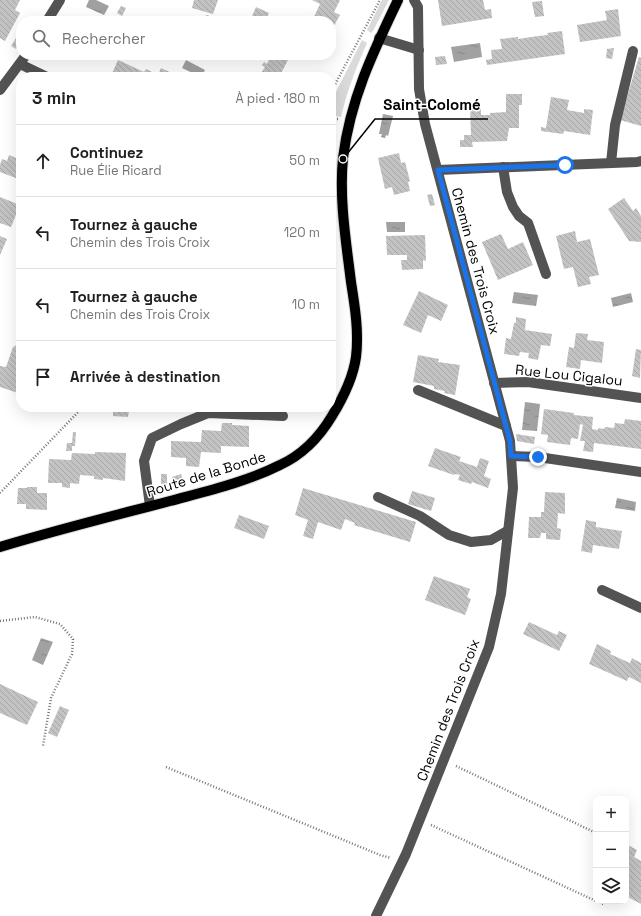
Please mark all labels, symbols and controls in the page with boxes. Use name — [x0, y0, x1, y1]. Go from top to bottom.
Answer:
search box — [16, 16, 336, 60]
icon: search — [30, 27, 52, 49]
text: Rechercher — [62, 29, 145, 48]
text: 3 min — [32, 87, 76, 109]
text: À pied · 180 m — [236, 90, 320, 107]
callout: Saint-Colomé — [375, 92, 488, 119]
text: Saint-Colomé — [383, 95, 481, 114]
text: Continuez — [70, 143, 143, 162]
icon: ahead — [32, 150, 54, 172]
text: 50 m — [289, 152, 320, 169]
route start — [556, 156, 574, 174]
text: Rue Élie Ricard — [70, 162, 162, 179]
street label: Chemin des Trois Croix — [448, 186, 504, 336]
text: Tournez à gauche — [70, 215, 198, 234]
icon: left — [32, 222, 54, 244]
text: 120 m — [284, 224, 320, 241]
text: Chemin des Trois Croix — [70, 234, 210, 251]
text: Tournez à gauche — [70, 287, 198, 306]
icon: left — [32, 294, 54, 316]
text: 10 m — [292, 296, 320, 313]
text: Chemin des Trois Croix — [70, 306, 210, 323]
street label: Rue Lou Cigalou — [514, 360, 624, 390]
icon: arrive — [32, 366, 54, 388]
text: Arrivée à destination — [70, 367, 220, 386]
street label: Route de la Bonde — [144, 447, 268, 501]
route end — [529, 448, 547, 466]
street label: Chemin des Trois Croix — [413, 636, 483, 784]
map controls — [593, 796, 629, 904]
button: + — [593, 796, 629, 832]
button: − — [593, 832, 629, 868]
button: layers — [593, 868, 629, 904]

